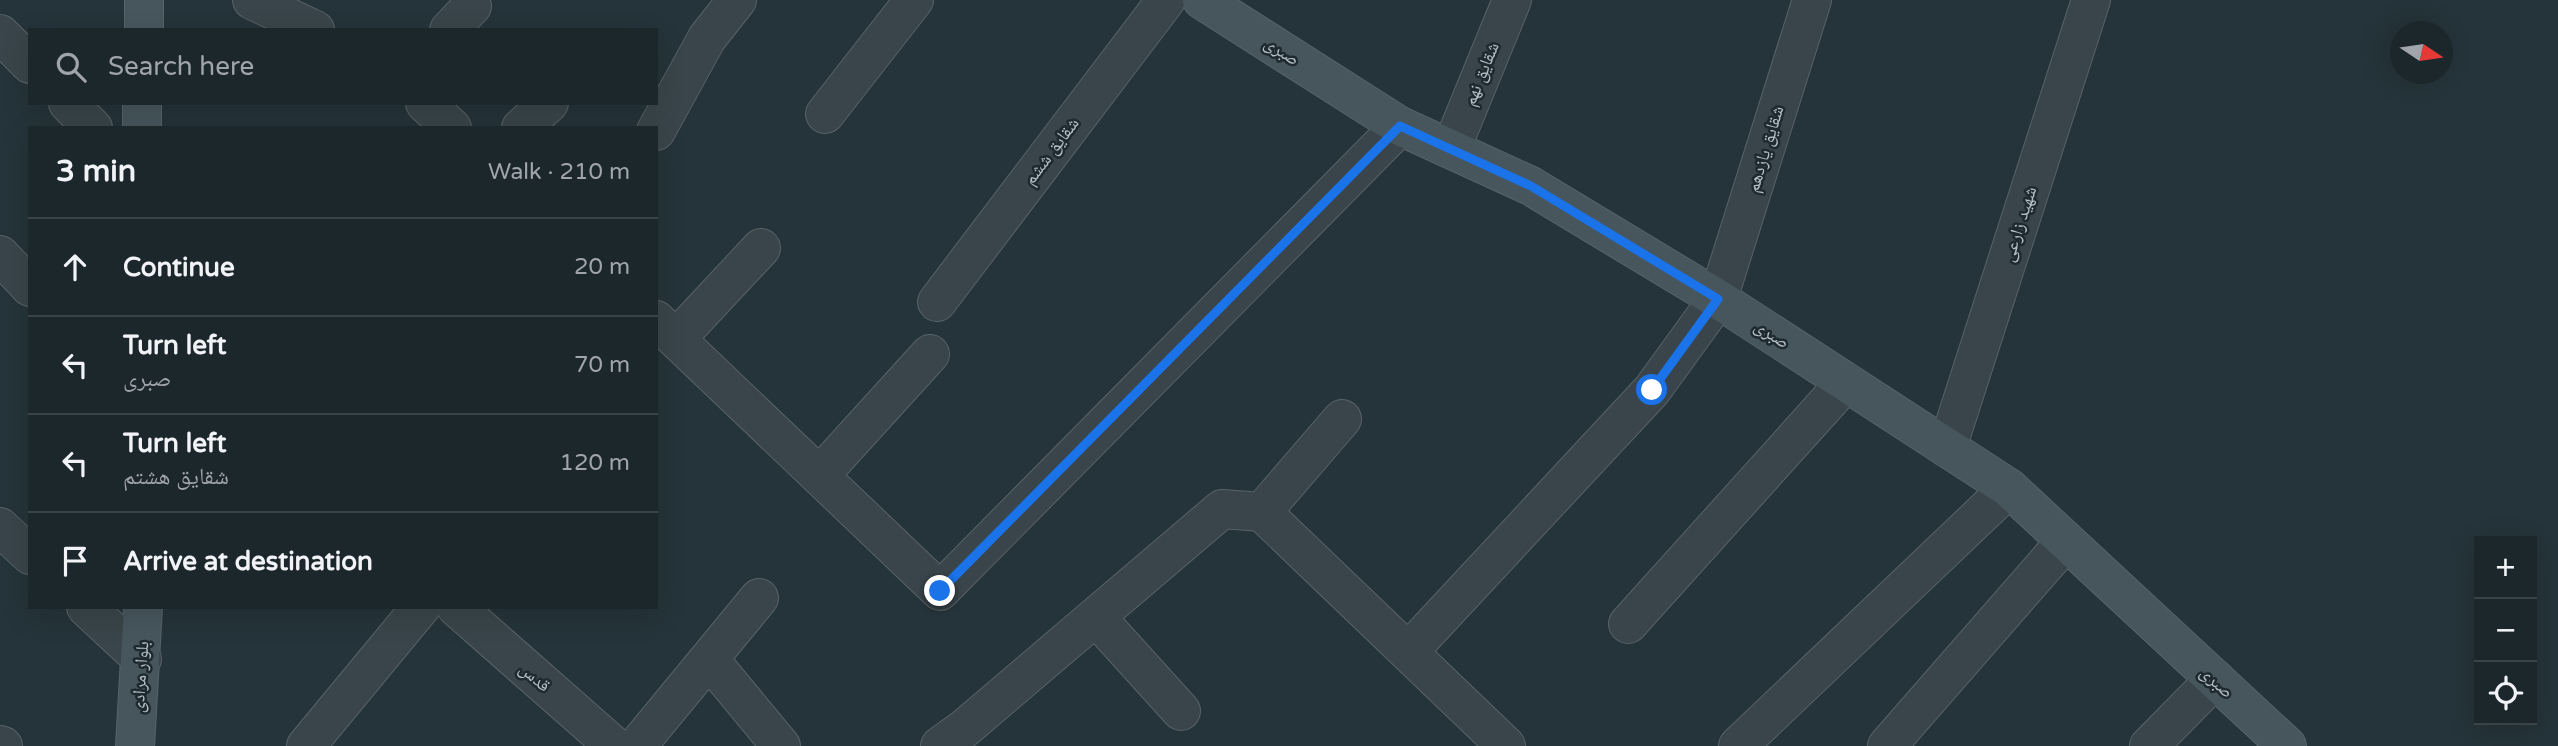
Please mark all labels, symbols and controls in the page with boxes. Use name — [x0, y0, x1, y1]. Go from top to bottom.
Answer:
north arrow — [2390, 21, 2453, 84]
search box — [28, 28, 658, 105]
street label: صبری — [1260, 31, 1304, 71]
street label: شقایق نهم — [1458, 39, 1505, 110]
icon: search — [52, 48, 90, 86]
text: Search here — [108, 51, 254, 82]
street label: شقایق یازدهم — [1741, 103, 1790, 195]
street label: شقایق ششم — [1018, 113, 1084, 190]
text: 3 min — [56, 153, 136, 190]
text: Walk · 210 m — [488, 158, 630, 186]
street label: شهید زارعی — [1996, 183, 2042, 265]
icon: ahead — [56, 248, 94, 286]
text: Continue — [123, 252, 235, 283]
text: 20 m — [574, 253, 630, 281]
street label: صبری — [1750, 314, 1794, 354]
text: Turn left — [123, 330, 226, 361]
icon: left — [56, 346, 94, 384]
text: 70 m — [574, 351, 630, 379]
text: صبری — [123, 365, 171, 393]
route start — [1636, 374, 1667, 405]
text: Turn left — [123, 428, 226, 459]
icon: left — [56, 444, 94, 482]
text: 120 m — [560, 449, 630, 477]
text: شقایق هشتم — [123, 463, 229, 491]
map controls — [2474, 536, 2537, 725]
button: + — [2474, 536, 2537, 599]
icon: arrive — [56, 542, 94, 580]
text: Arrive at destination — [123, 546, 373, 577]
route end — [924, 575, 955, 606]
button: − — [2474, 599, 2537, 662]
street label: بلوار مرادی — [127, 640, 153, 714]
street label: قدس — [515, 657, 555, 697]
street label: صبری — [2196, 661, 2238, 703]
button: locate — [2474, 662, 2537, 725]

